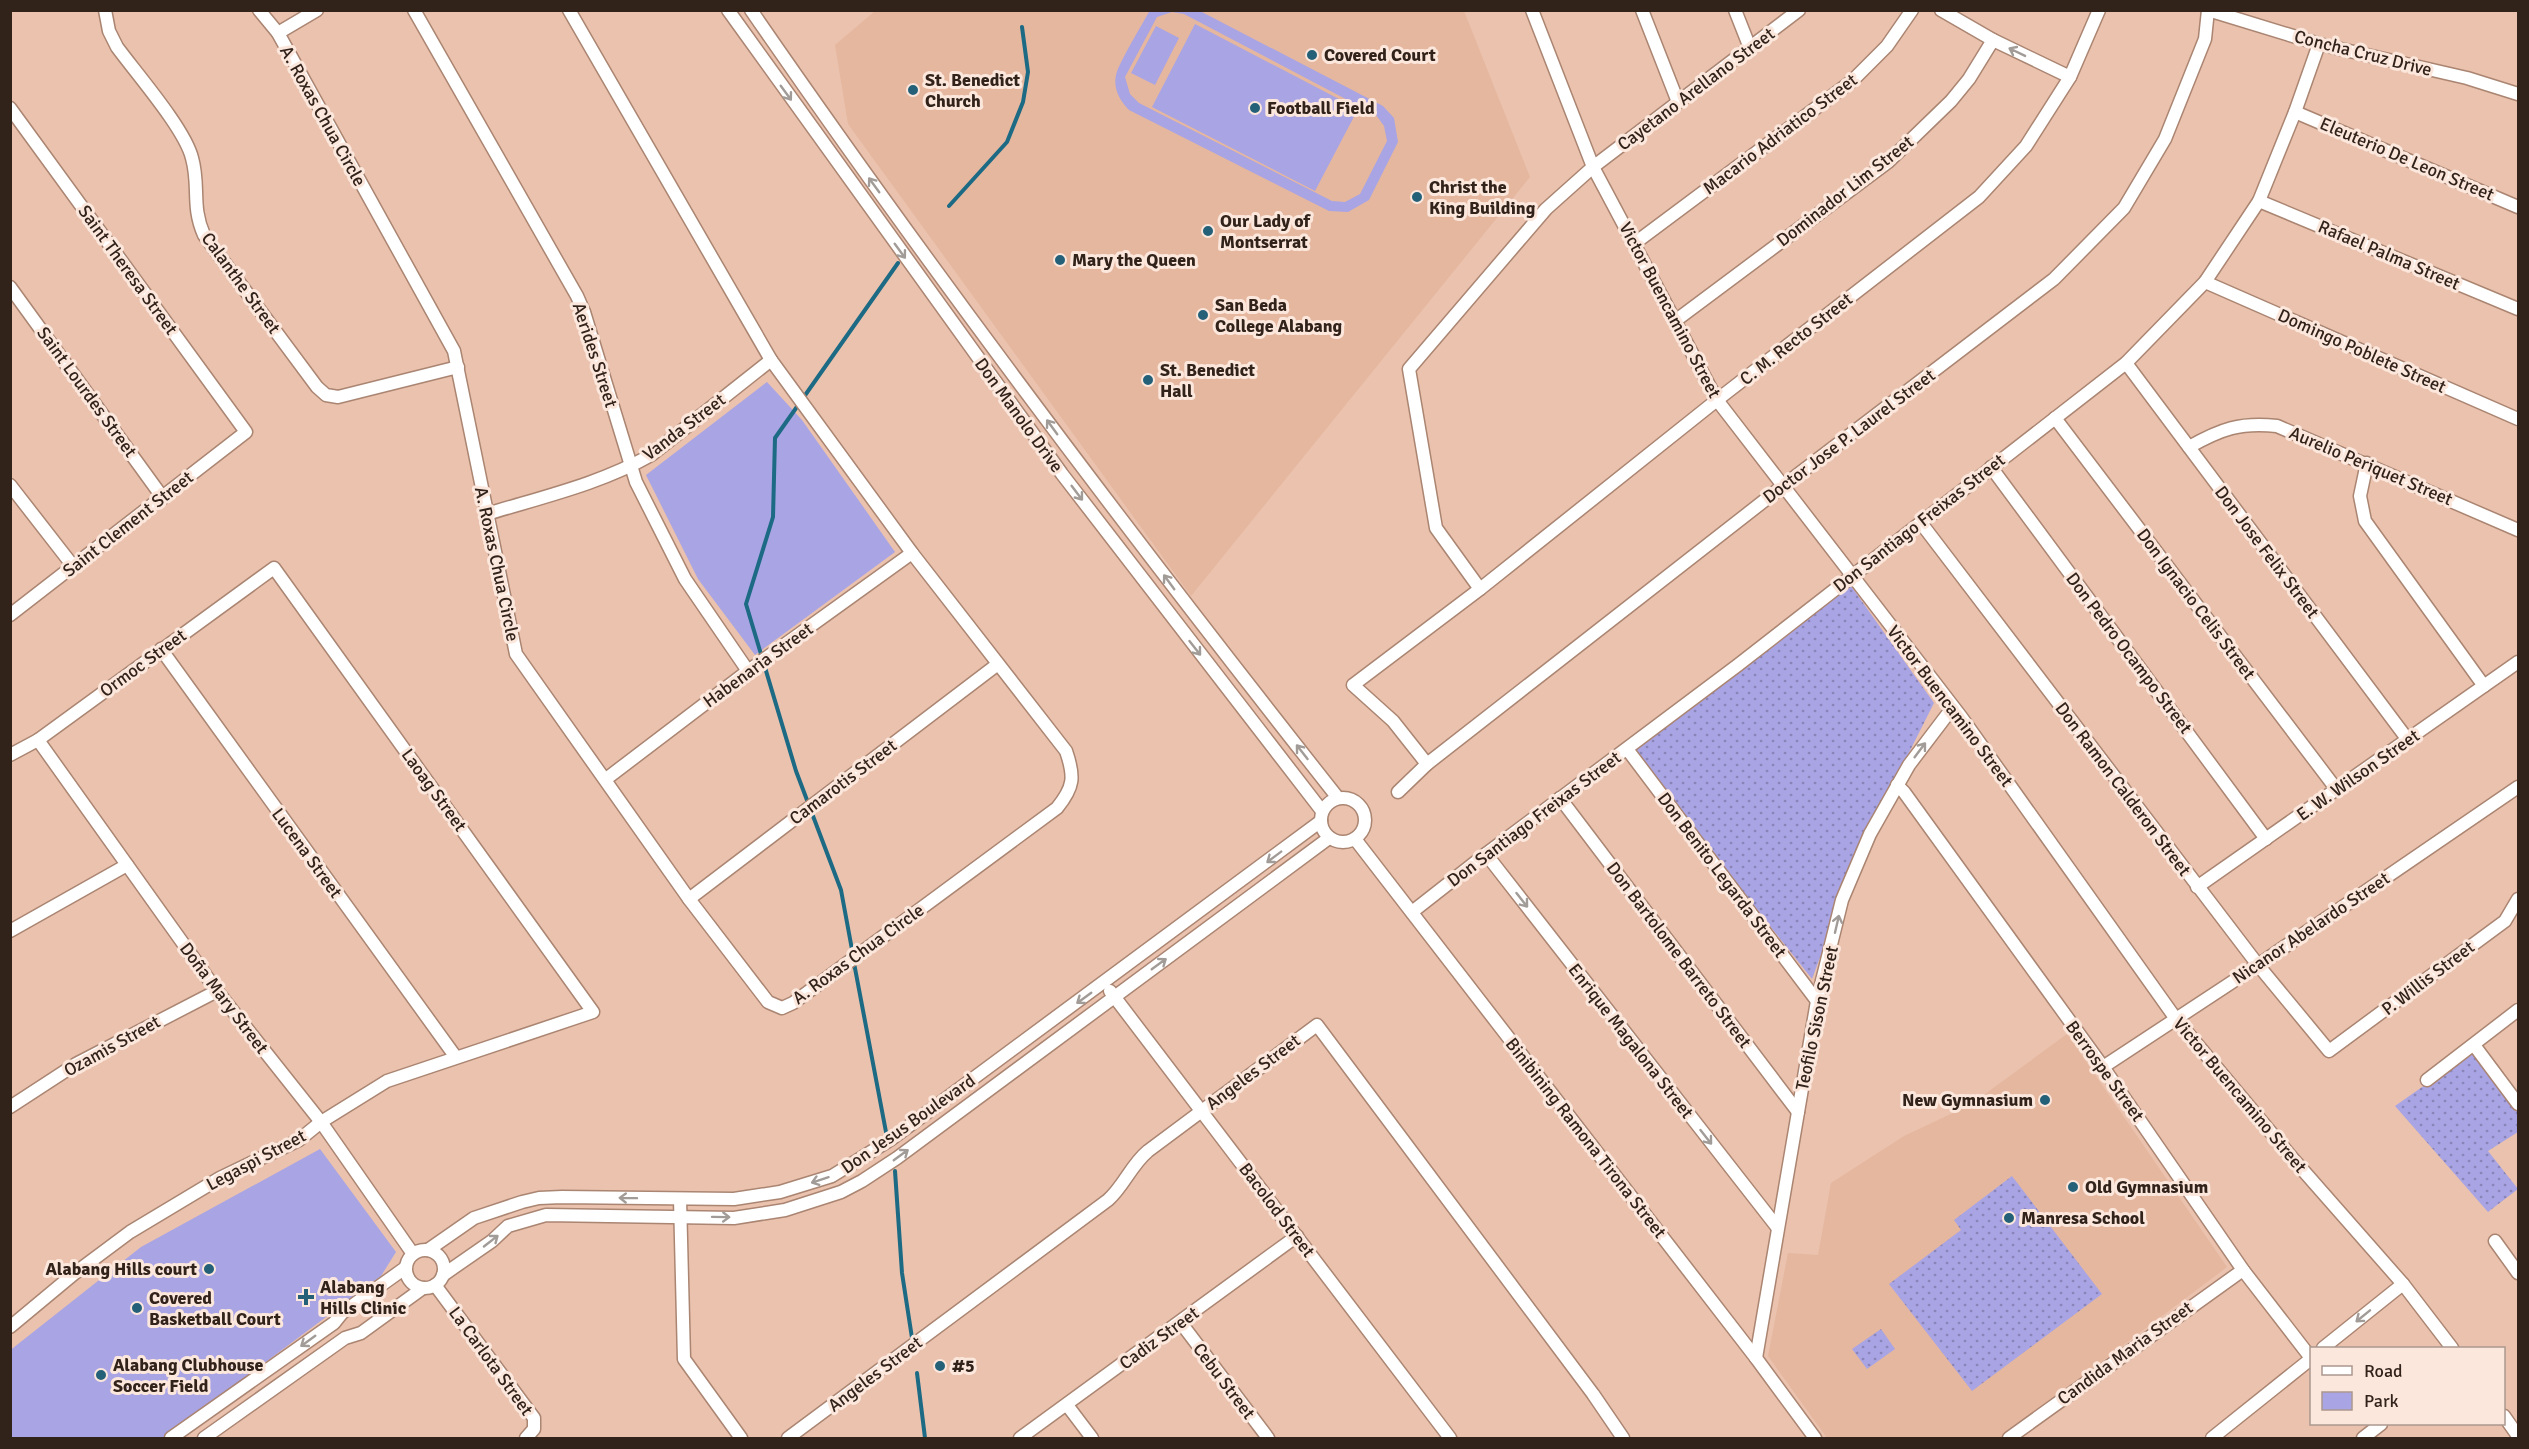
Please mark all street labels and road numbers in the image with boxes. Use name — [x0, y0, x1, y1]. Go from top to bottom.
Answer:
street label: Cayetano Arellano Street — [1613, 23, 1779, 155]
street label: Concha Cruz Drive — [2292, 25, 2434, 81]
street label: A. Roxas Chua Circle — [275, 42, 371, 190]
street label: Macario Adriatico Street — [1699, 69, 1861, 199]
street label: Eleuterio De Leon Street — [2317, 112, 2497, 206]
street label: Dominador Lim Street — [1772, 131, 1918, 251]
street label: Saint Theresa Street — [74, 201, 182, 339]
street label: Rafael Palma Street — [2315, 215, 2463, 295]
street label: Victor Buencamino Street — [1614, 218, 1726, 402]
street label: Calanthe Street — [197, 228, 285, 338]
street label: C. M. Recto Street — [1735, 288, 1857, 390]
street label: Aerides Street — [568, 300, 622, 410]
street label: Domingo Poblete Street — [2275, 304, 2449, 398]
street label: Saint Lourdes Street — [32, 322, 142, 462]
street label: Don Manolo Drive — [970, 353, 1068, 477]
street label: Doctor Jose P. Laurel Street — [1759, 364, 1939, 508]
street label: Vanda Street — [638, 389, 730, 465]
street label: Aurelio Periquet Street — [2286, 422, 2456, 510]
street label: Don Santiago Freixas Street — [1829, 449, 2009, 597]
street label: Saint Clement Street — [58, 466, 198, 582]
street label: Don Jose Felix Street — [2210, 481, 2324, 623]
street label: A. Roxas Chua Circle — [470, 485, 524, 643]
street label: Don Ignacio Celis Street — [2132, 524, 2260, 684]
street label: Don Pedro Ocampo Street — [2061, 568, 2197, 738]
street label: Habenaria Street — [699, 618, 817, 712]
street label: Victor Buencamino Street — [1882, 621, 2018, 791]
street label: Ormoc Street — [95, 624, 191, 702]
street label: Don Ramon Calderon Street — [2050, 698, 2196, 880]
street label: E. W. Wilson Street — [2292, 724, 2424, 826]
street label: Camarotis Street — [785, 734, 901, 830]
street label: Laoag Street — [397, 744, 471, 836]
street label: Don Santiago Freixas Street — [1443, 746, 1625, 892]
street label: Don Benito Legarda Street — [1653, 788, 1791, 962]
street label: Lucena Street — [267, 804, 347, 902]
street label: Don Bartolome Barreto Street — [1602, 858, 1756, 1052]
street label: Nicanor Abelardo Street — [2228, 867, 2394, 989]
street label: A. Roxas Chua Circle — [788, 899, 928, 1009]
street label: P. Willis Street — [2377, 936, 2479, 1020]
street label: Doña Mary Street — [175, 938, 273, 1058]
street label: Teofilo Sison Street — [1791, 944, 1843, 1092]
street label: Enrique Magalona Street — [1564, 959, 1698, 1123]
street label: Ozamis Street — [60, 1011, 164, 1081]
street label: Victor Buencamino Street — [2169, 1013, 2311, 1177]
street label: Berrospe Street — [2061, 1016, 2149, 1126]
street label: Angeles Street — [1202, 1029, 1304, 1115]
street label: Binibining Ramona Tirona Street — [1501, 1033, 1671, 1243]
street label: Don Jesus Boulevard — [837, 1069, 979, 1179]
street label: Legaspi Street — [202, 1125, 310, 1195]
street label: Bacolod Street — [1234, 1158, 1320, 1262]
street label: Candida Maria Street — [2053, 1296, 2197, 1410]
street label: La Carlota Street — [444, 1302, 538, 1420]
street label: Cadiz Street — [1115, 1302, 1203, 1374]
street label: Angeles Street — [824, 1331, 926, 1417]
street label: Cebu Street — [1188, 1338, 1260, 1424]

